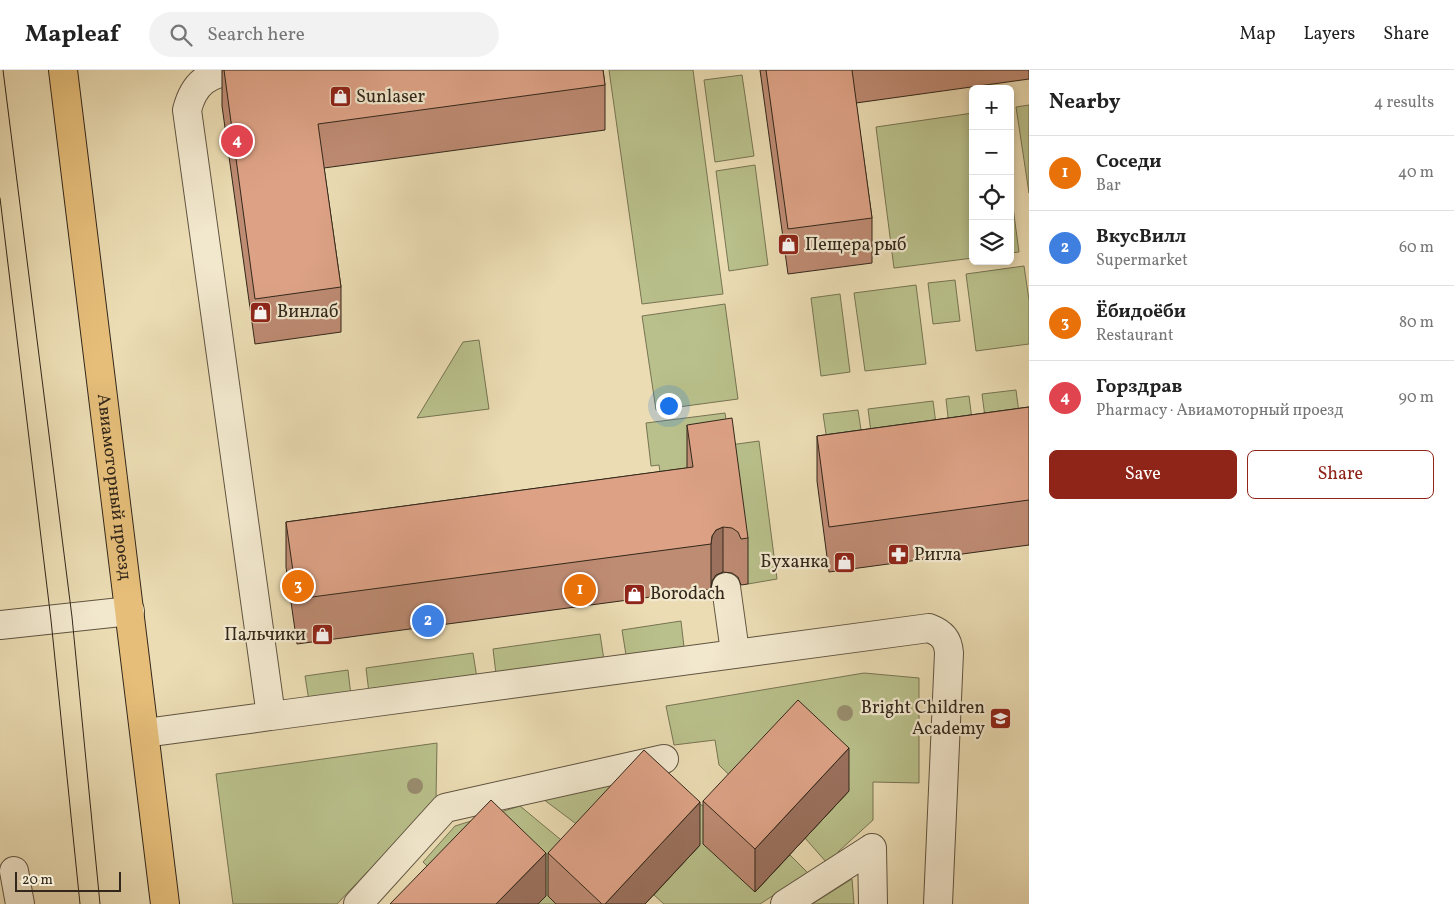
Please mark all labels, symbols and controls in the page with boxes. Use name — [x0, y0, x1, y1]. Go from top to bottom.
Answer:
search box — [149, 12, 499, 57]
text: Mapleaf — [25, 18, 119, 52]
icon: search — [167, 21, 195, 49]
text: Search here — [207, 22, 305, 48]
text: Map — [1239, 22, 1275, 47]
text: Layers — [1303, 22, 1355, 47]
text: Share — [1383, 22, 1429, 47]
shop icon: Sunlaser — [328, 85, 352, 109]
place label: Sunlaser — [356, 85, 425, 110]
map controls — [969, 85, 1014, 265]
button: + — [969, 85, 1014, 130]
text: Nearby — [1049, 88, 1120, 117]
text: 4 results — [1374, 92, 1434, 114]
pin: 4 — [221, 122, 253, 160]
button: − — [969, 130, 1014, 175]
text: Соседи — [1096, 149, 1162, 175]
text: 1 — [1062, 162, 1068, 184]
text: 40 m — [1398, 162, 1434, 184]
button: locate — [969, 175, 1014, 220]
text: Bar — [1096, 175, 1121, 197]
button: layers — [969, 220, 1014, 265]
text: ВкусВилл — [1096, 224, 1186, 250]
shop icon: Пещера рыб — [777, 233, 801, 257]
place label: Пещера рыб — [805, 233, 906, 258]
text: 2 — [1061, 237, 1069, 259]
text: 60 m — [1399, 237, 1434, 259]
text: Supermarket — [1096, 250, 1188, 272]
text: Ёбидоёби — [1096, 299, 1186, 325]
shop icon: Винлаб — [249, 300, 273, 324]
place label: Винлаб — [277, 300, 338, 325]
text: 3 — [1061, 312, 1069, 334]
text: 80 m — [1399, 312, 1434, 334]
text: Restaurant — [1096, 325, 1174, 347]
text: Горздрав — [1096, 374, 1183, 400]
text: 4 — [1060, 387, 1070, 409]
text: 90 m — [1398, 387, 1434, 409]
street label: Авиамоторный проезд — [90, 392, 138, 582]
your location — [656, 393, 682, 419]
text: Pharmacy · Авиамоторный проезд — [1096, 400, 1343, 422]
button: Save — [1049, 450, 1237, 499]
button: Share — [1247, 450, 1434, 499]
pharmacy icon: Ригла — [886, 543, 910, 567]
place label: Ригла — [914, 543, 962, 568]
place label: Буханка — [760, 550, 829, 575]
shop icon: Буханка — [833, 550, 857, 574]
pin: 3 — [282, 567, 314, 605]
pin: 1 — [564, 571, 596, 609]
shop icon: Borodach — [622, 582, 646, 606]
place label: Borodach — [650, 582, 726, 607]
pin: 2 — [412, 602, 444, 640]
place label: Пальчики — [224, 623, 306, 648]
shop icon: Пальчики — [310, 623, 334, 647]
place label: Bright Children Academy — [861, 696, 985, 742]
school or university icon: Bright Children Academy — [989, 706, 1013, 730]
scale bar — [15, 869, 121, 892]
text: 20 m — [22, 871, 53, 890]

